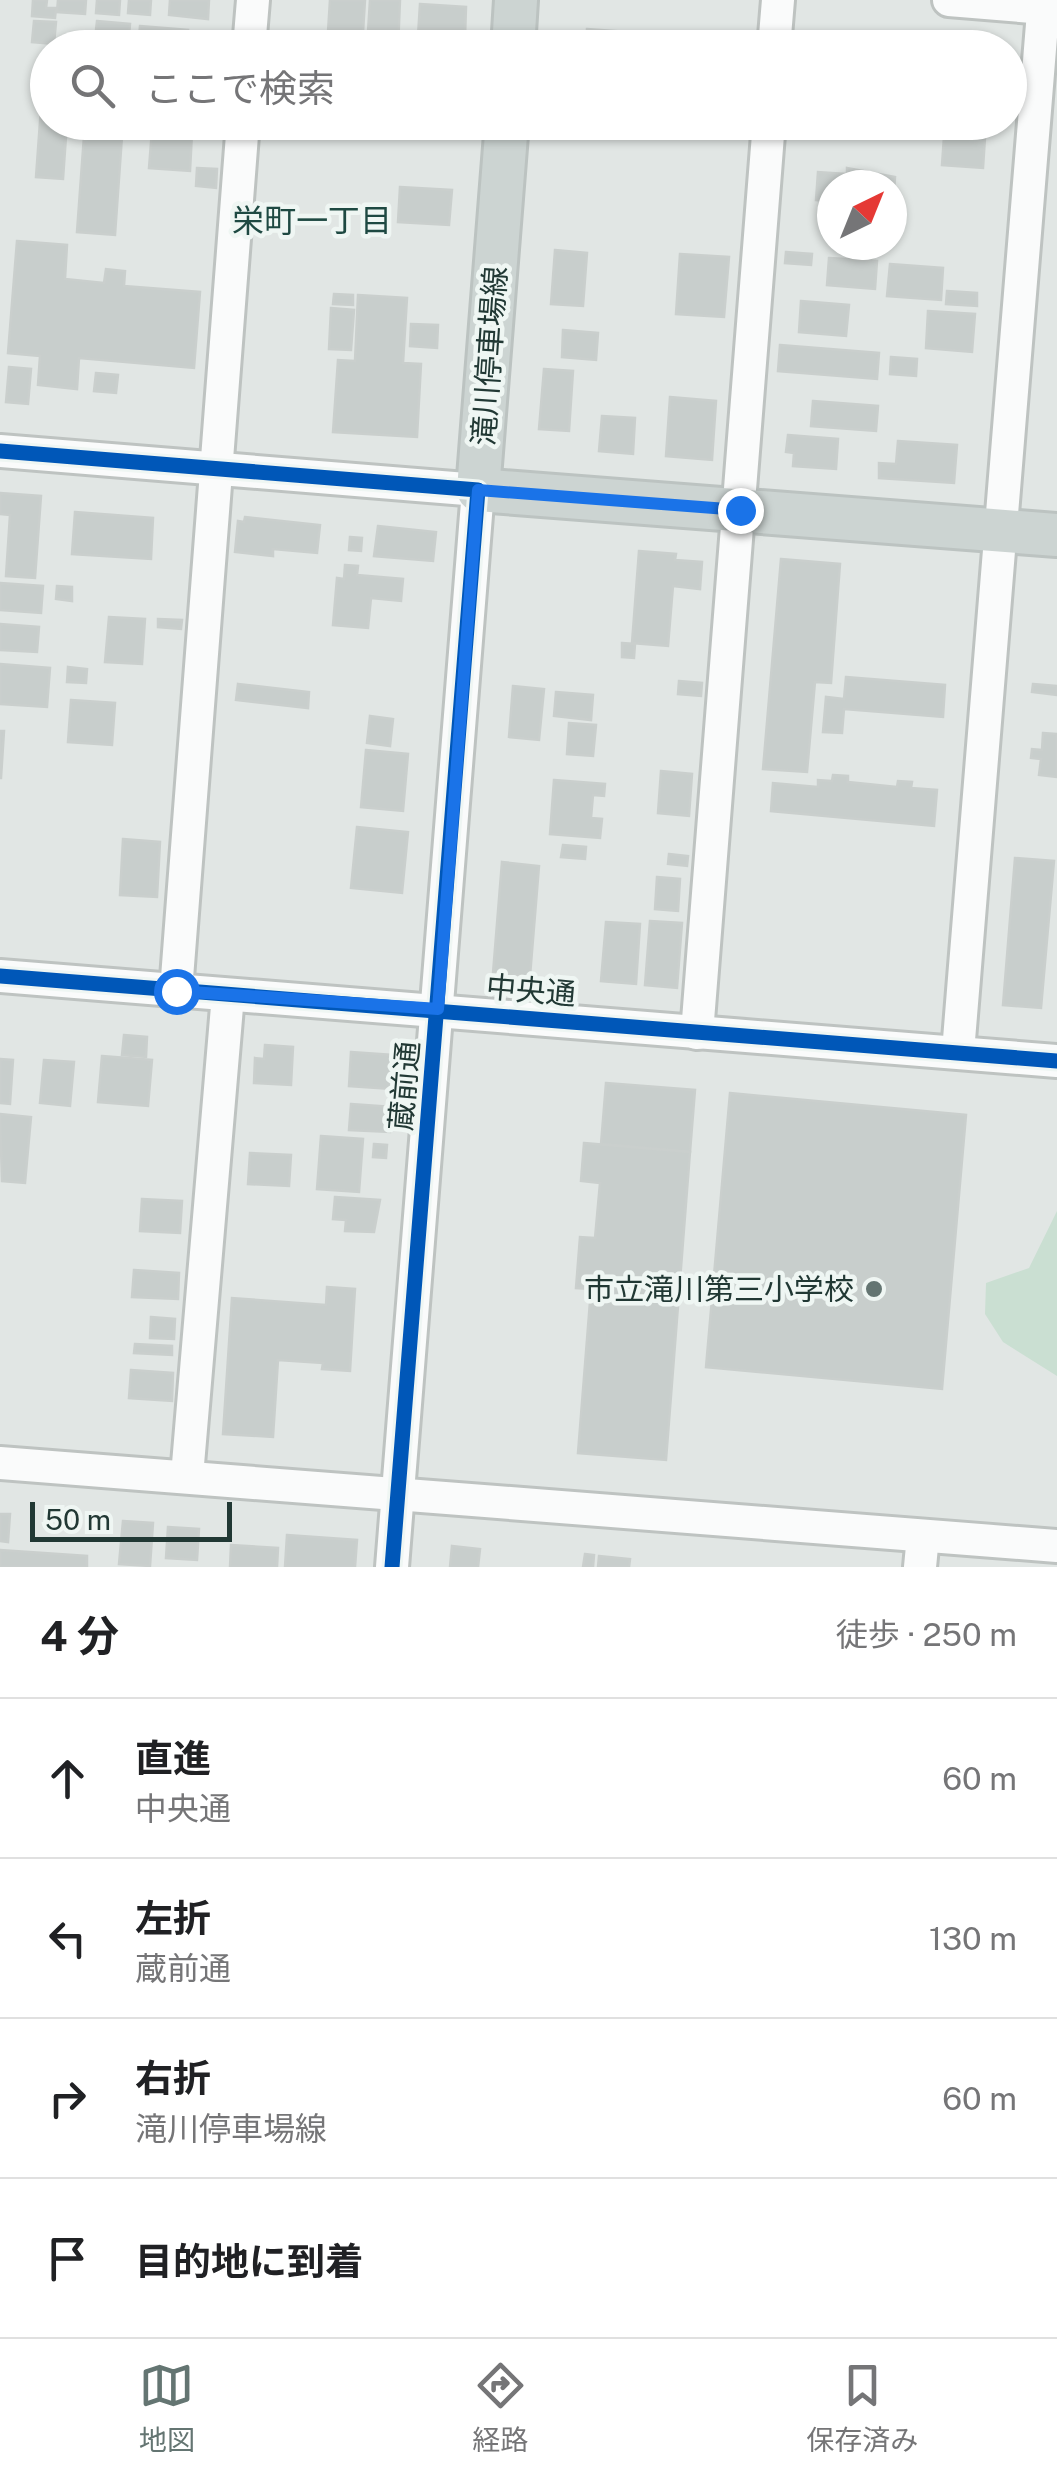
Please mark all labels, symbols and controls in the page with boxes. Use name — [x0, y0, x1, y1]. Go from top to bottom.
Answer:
search box — [30, 30, 1027, 140]
icon: search — [65, 58, 120, 113]
text: ここで検索 — [145, 66, 335, 111]
north arrow — [817, 170, 907, 260]
district label: 栄町一丁目 — [232, 202, 392, 239]
street label: 滝川停車場線 — [465, 265, 513, 447]
route end — [718, 488, 764, 534]
street label: 中央通 — [485, 968, 577, 1012]
route start — [154, 969, 200, 1015]
street label: 蔵前通 — [382, 1040, 426, 1132]
place label: 市立滝川第三小学校 — [584, 1271, 854, 1307]
marker: 市立滝川第三小学校 — [863, 1278, 885, 1300]
scale bar — [30, 1497, 232, 1542]
text: 50 m — [45, 1503, 111, 1536]
text: 4 分 — [40, 1611, 119, 1660]
text: 徒歩 · 250 m — [836, 1616, 1017, 1653]
text: 直進 — [135, 1736, 211, 1781]
icon: ahead — [40, 1751, 95, 1806]
text: 60 m — [942, 1760, 1017, 1797]
text: 中央通 — [135, 1790, 231, 1827]
text: 左折 — [135, 1896, 211, 1941]
icon: left — [40, 1911, 95, 1966]
text: 130 m — [929, 1920, 1017, 1957]
text: 蔵前通 — [135, 1950, 231, 1987]
text: 右折 — [135, 2056, 211, 2101]
icon: right — [40, 2071, 95, 2126]
text: 60 m — [942, 2080, 1017, 2117]
text: 滝川停車場線 — [135, 2110, 327, 2147]
icon: arrive — [40, 2231, 95, 2286]
text: 目的地に到着 — [135, 2239, 363, 2284]
tab: 地図 — [139, 2358, 195, 2458]
tab: 経路 — [472, 2358, 528, 2458]
tab: 保存済み — [806, 2358, 918, 2458]

